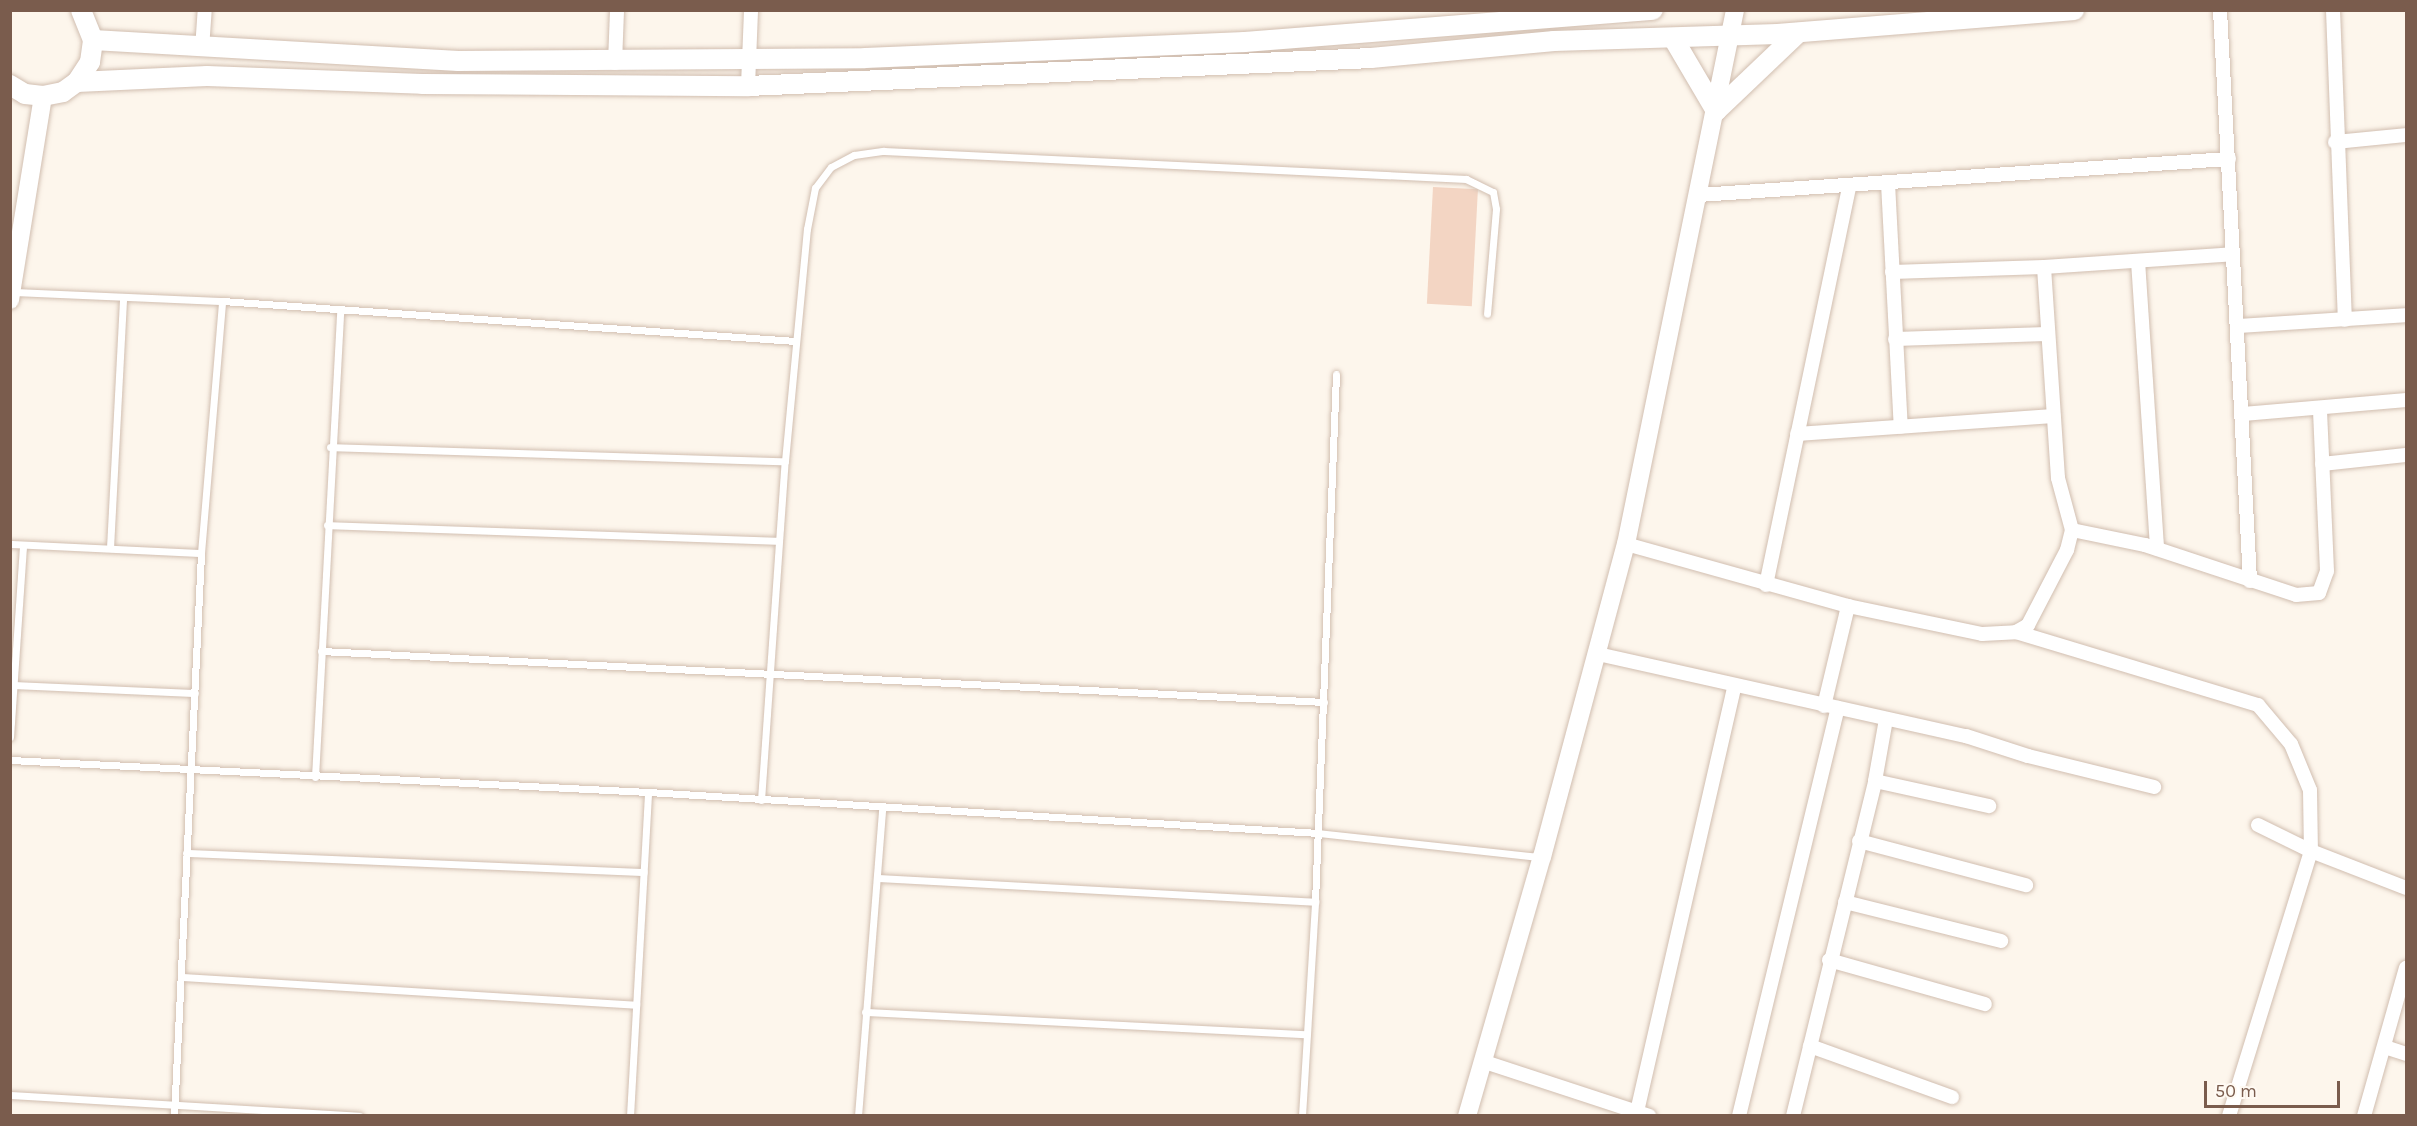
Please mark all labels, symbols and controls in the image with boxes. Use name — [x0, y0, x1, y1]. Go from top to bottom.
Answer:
scale bar — [2207, 1069, 2344, 1107]
text: 50 m — [2215, 1080, 2257, 1102]

